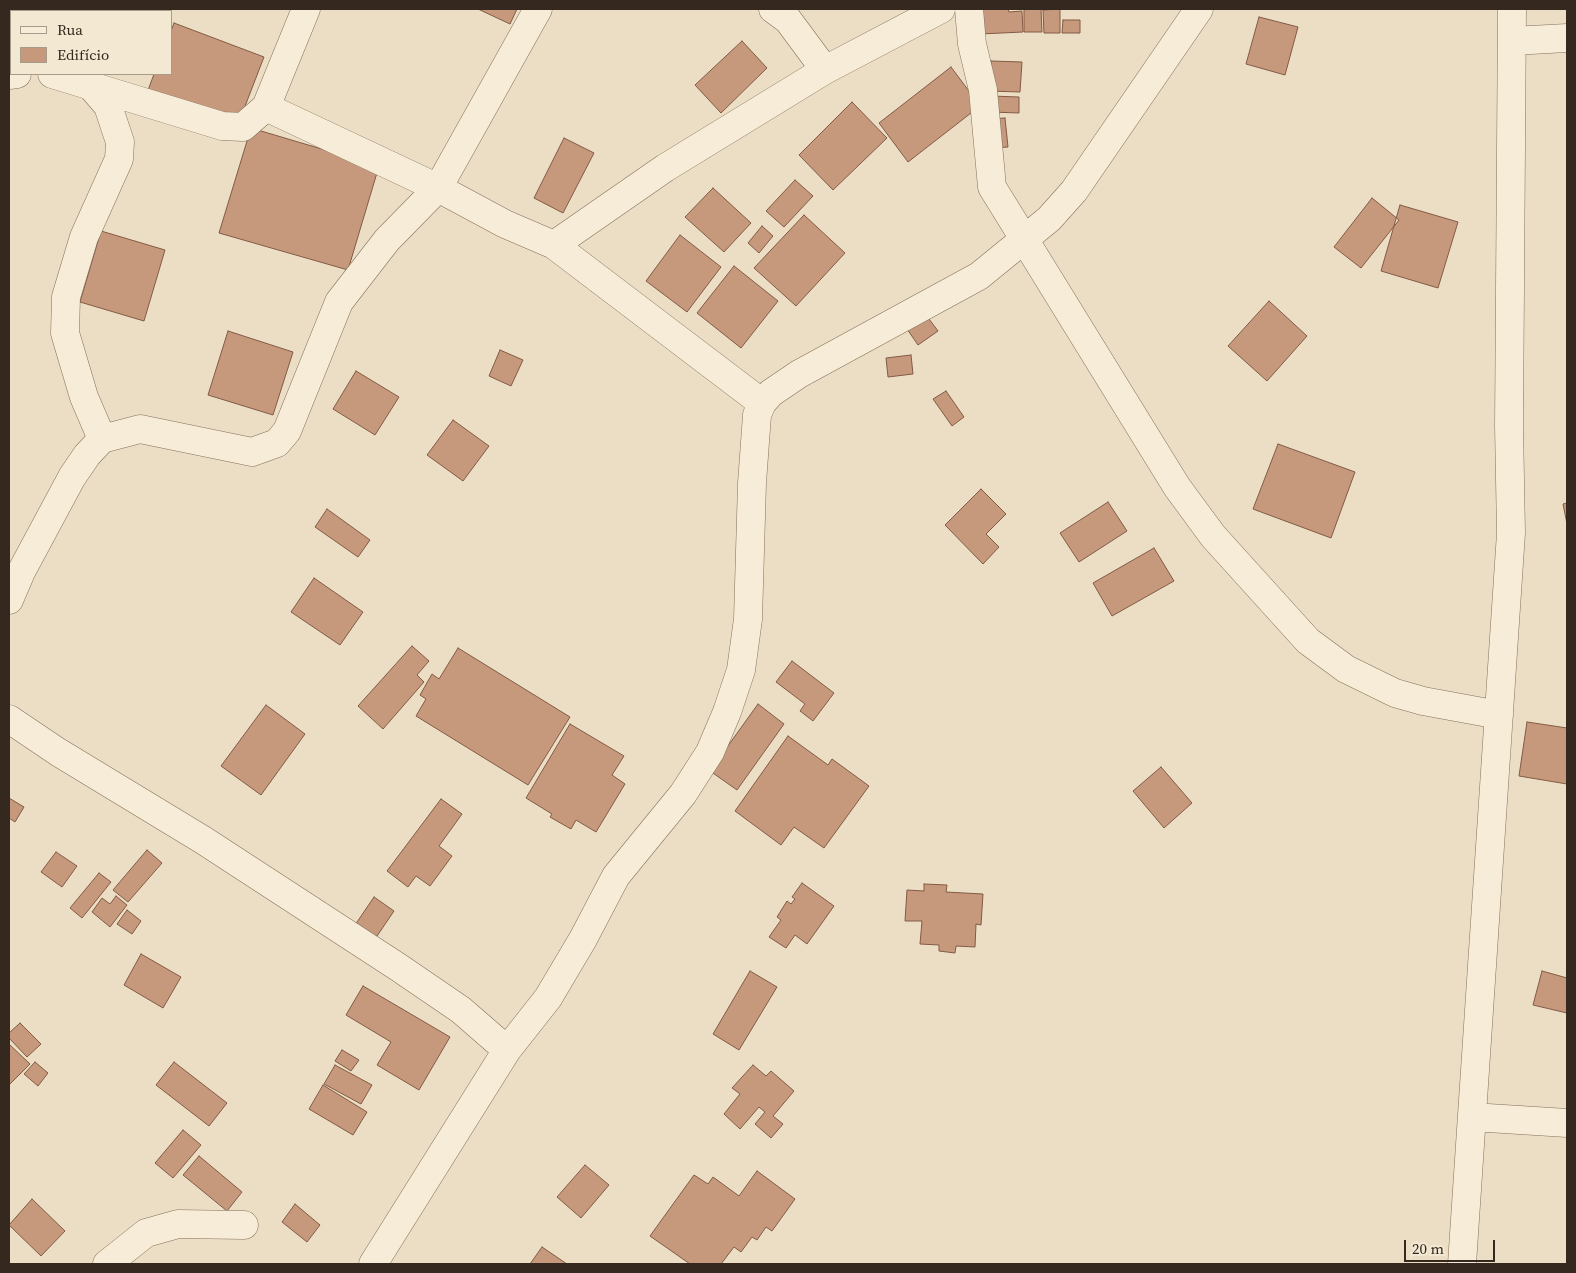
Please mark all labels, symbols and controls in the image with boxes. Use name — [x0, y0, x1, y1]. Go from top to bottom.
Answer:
legend — [10, 10, 172, 75]
text: Rua — [57, 19, 83, 40]
text: Edifício — [57, 44, 109, 65]
scale bar — [1406, 1230, 1497, 1262]
text: 20 m — [1412, 1238, 1444, 1259]

